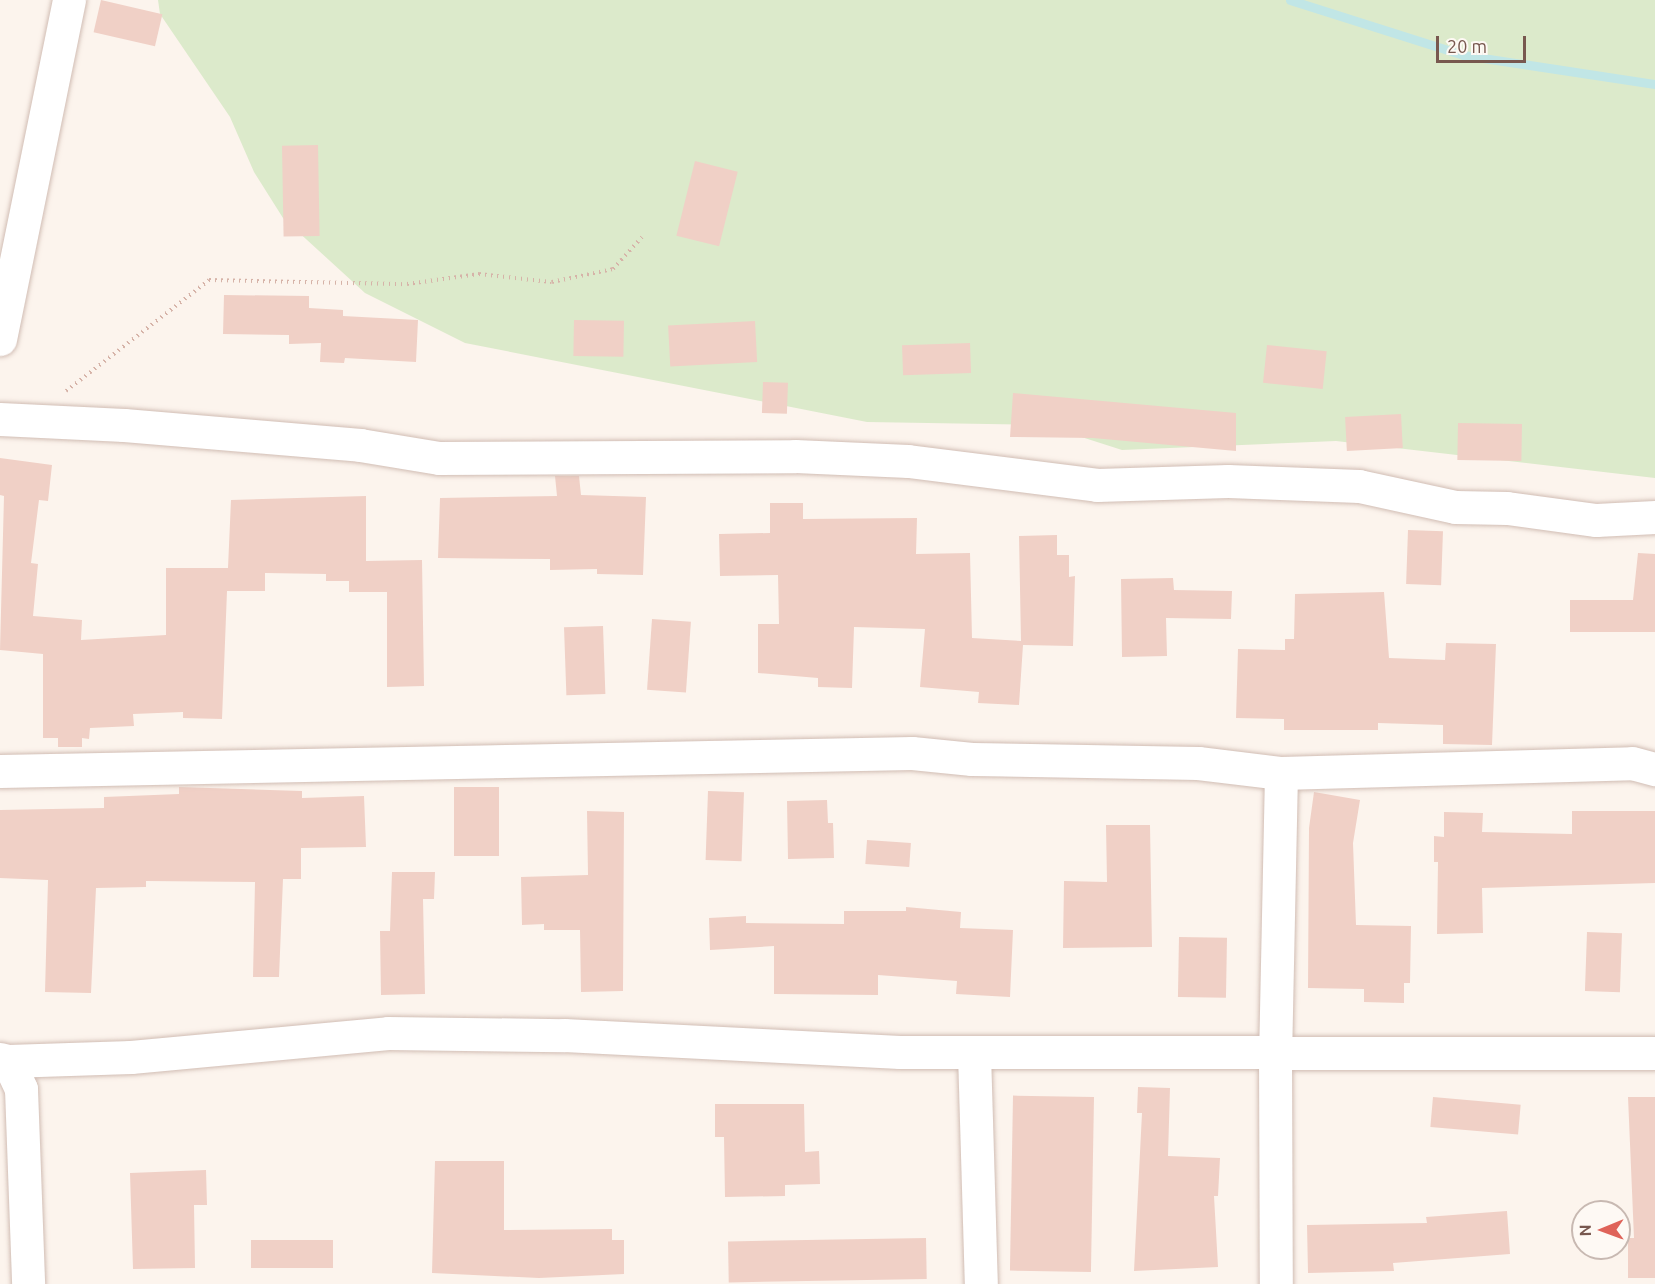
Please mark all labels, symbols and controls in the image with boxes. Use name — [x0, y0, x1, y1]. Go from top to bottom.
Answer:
scale bar — [1439, 24, 1529, 62]
text: 20 m — [1447, 36, 1487, 56]
north arrow — [1571, 1200, 1631, 1260]
text: N — [1576, 1224, 1594, 1236]

